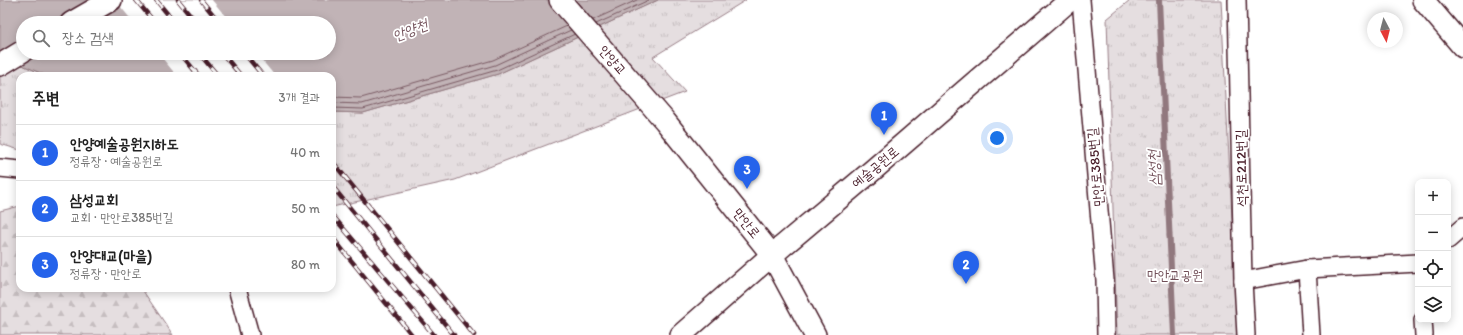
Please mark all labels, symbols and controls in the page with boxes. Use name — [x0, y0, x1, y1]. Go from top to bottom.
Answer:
north arrow — [1367, 12, 1403, 48]
water label: 안양천 — [390, 14, 432, 45]
search box — [16, 16, 336, 60]
icon: search — [30, 27, 52, 49]
text: 장소 검색 — [62, 29, 114, 47]
street label: 안양교 — [595, 42, 630, 79]
text: 주변 — [32, 88, 59, 108]
text: 3개 결과 — [279, 90, 320, 105]
pin: 1 — [871, 102, 897, 135]
street label: 만안로385번길 — [1084, 126, 1107, 207]
your location — [987, 128, 1007, 148]
street label: 석천로212번길 — [1232, 128, 1251, 207]
text: 안양예술공원지하도 — [70, 135, 179, 153]
street label: 예술공원로 — [848, 143, 902, 192]
text: 1 — [42, 145, 48, 160]
text: 40 m — [290, 145, 320, 160]
water label: 삼성천 — [1144, 148, 1164, 187]
text: 정류장 · 예술공원로 — [70, 154, 163, 169]
pin: 3 — [734, 156, 760, 189]
map controls — [1415, 179, 1451, 323]
button: + — [1415, 179, 1451, 215]
text: 삼성교회 — [70, 191, 118, 209]
text: 2 — [42, 201, 48, 216]
text: 50 m — [291, 201, 320, 216]
street label: 만안로 — [729, 205, 764, 242]
text: 교회 · 만안로385번길 — [70, 210, 173, 225]
button: − — [1415, 215, 1451, 251]
text: 안양대교(마을) — [70, 247, 152, 265]
pin: 2 — [953, 251, 979, 284]
button: locate — [1415, 251, 1451, 287]
text: 3 — [41, 257, 49, 272]
text: 80 m — [291, 257, 320, 272]
text: 정류장 · 만안로 — [70, 266, 142, 281]
park label: 만안교공원 — [1147, 267, 1203, 284]
button: layers — [1415, 287, 1451, 323]

